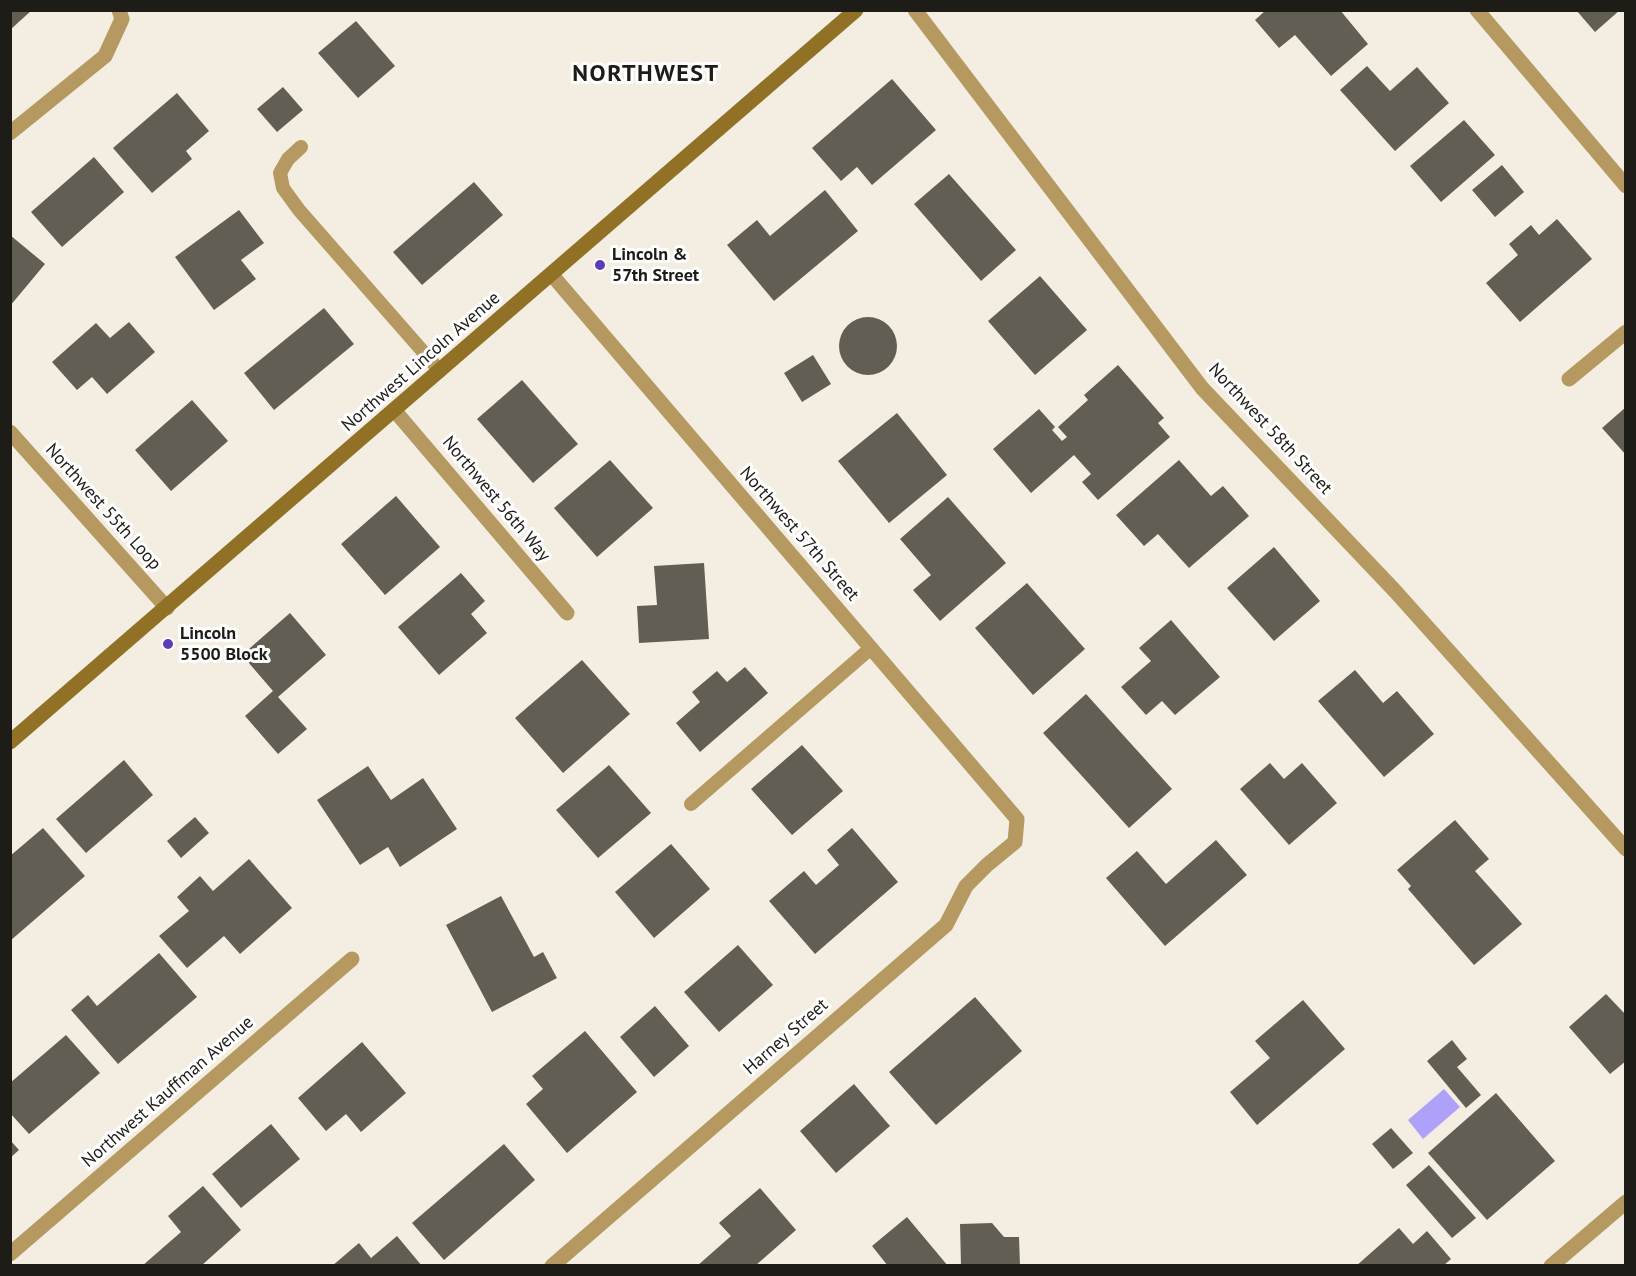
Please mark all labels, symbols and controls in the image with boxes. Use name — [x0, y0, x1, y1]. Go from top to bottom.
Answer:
district label: NORTHWEST — [572, 60, 720, 88]
place label: Lincoln & 57th Street — [612, 244, 699, 286]
marker: Lincoln & 57th Street — [593, 258, 607, 272]
street label: Northwest Lincoln Avenue — [338, 287, 504, 437]
street label: Northwest 58th Street — [1204, 359, 1336, 499]
street label: Northwest 56th Way — [437, 432, 555, 566]
street label: Northwest 55th Loop — [41, 439, 165, 575]
street label: Northwest 57th Street — [735, 462, 863, 606]
place label: Lincoln 5500 Block — [180, 623, 268, 666]
marker: Lincoln 5500 Block — [161, 637, 175, 651]
street label: Harney Street — [739, 994, 833, 1080]
street label: Northwest Kauffman Avenue — [78, 1012, 258, 1172]

